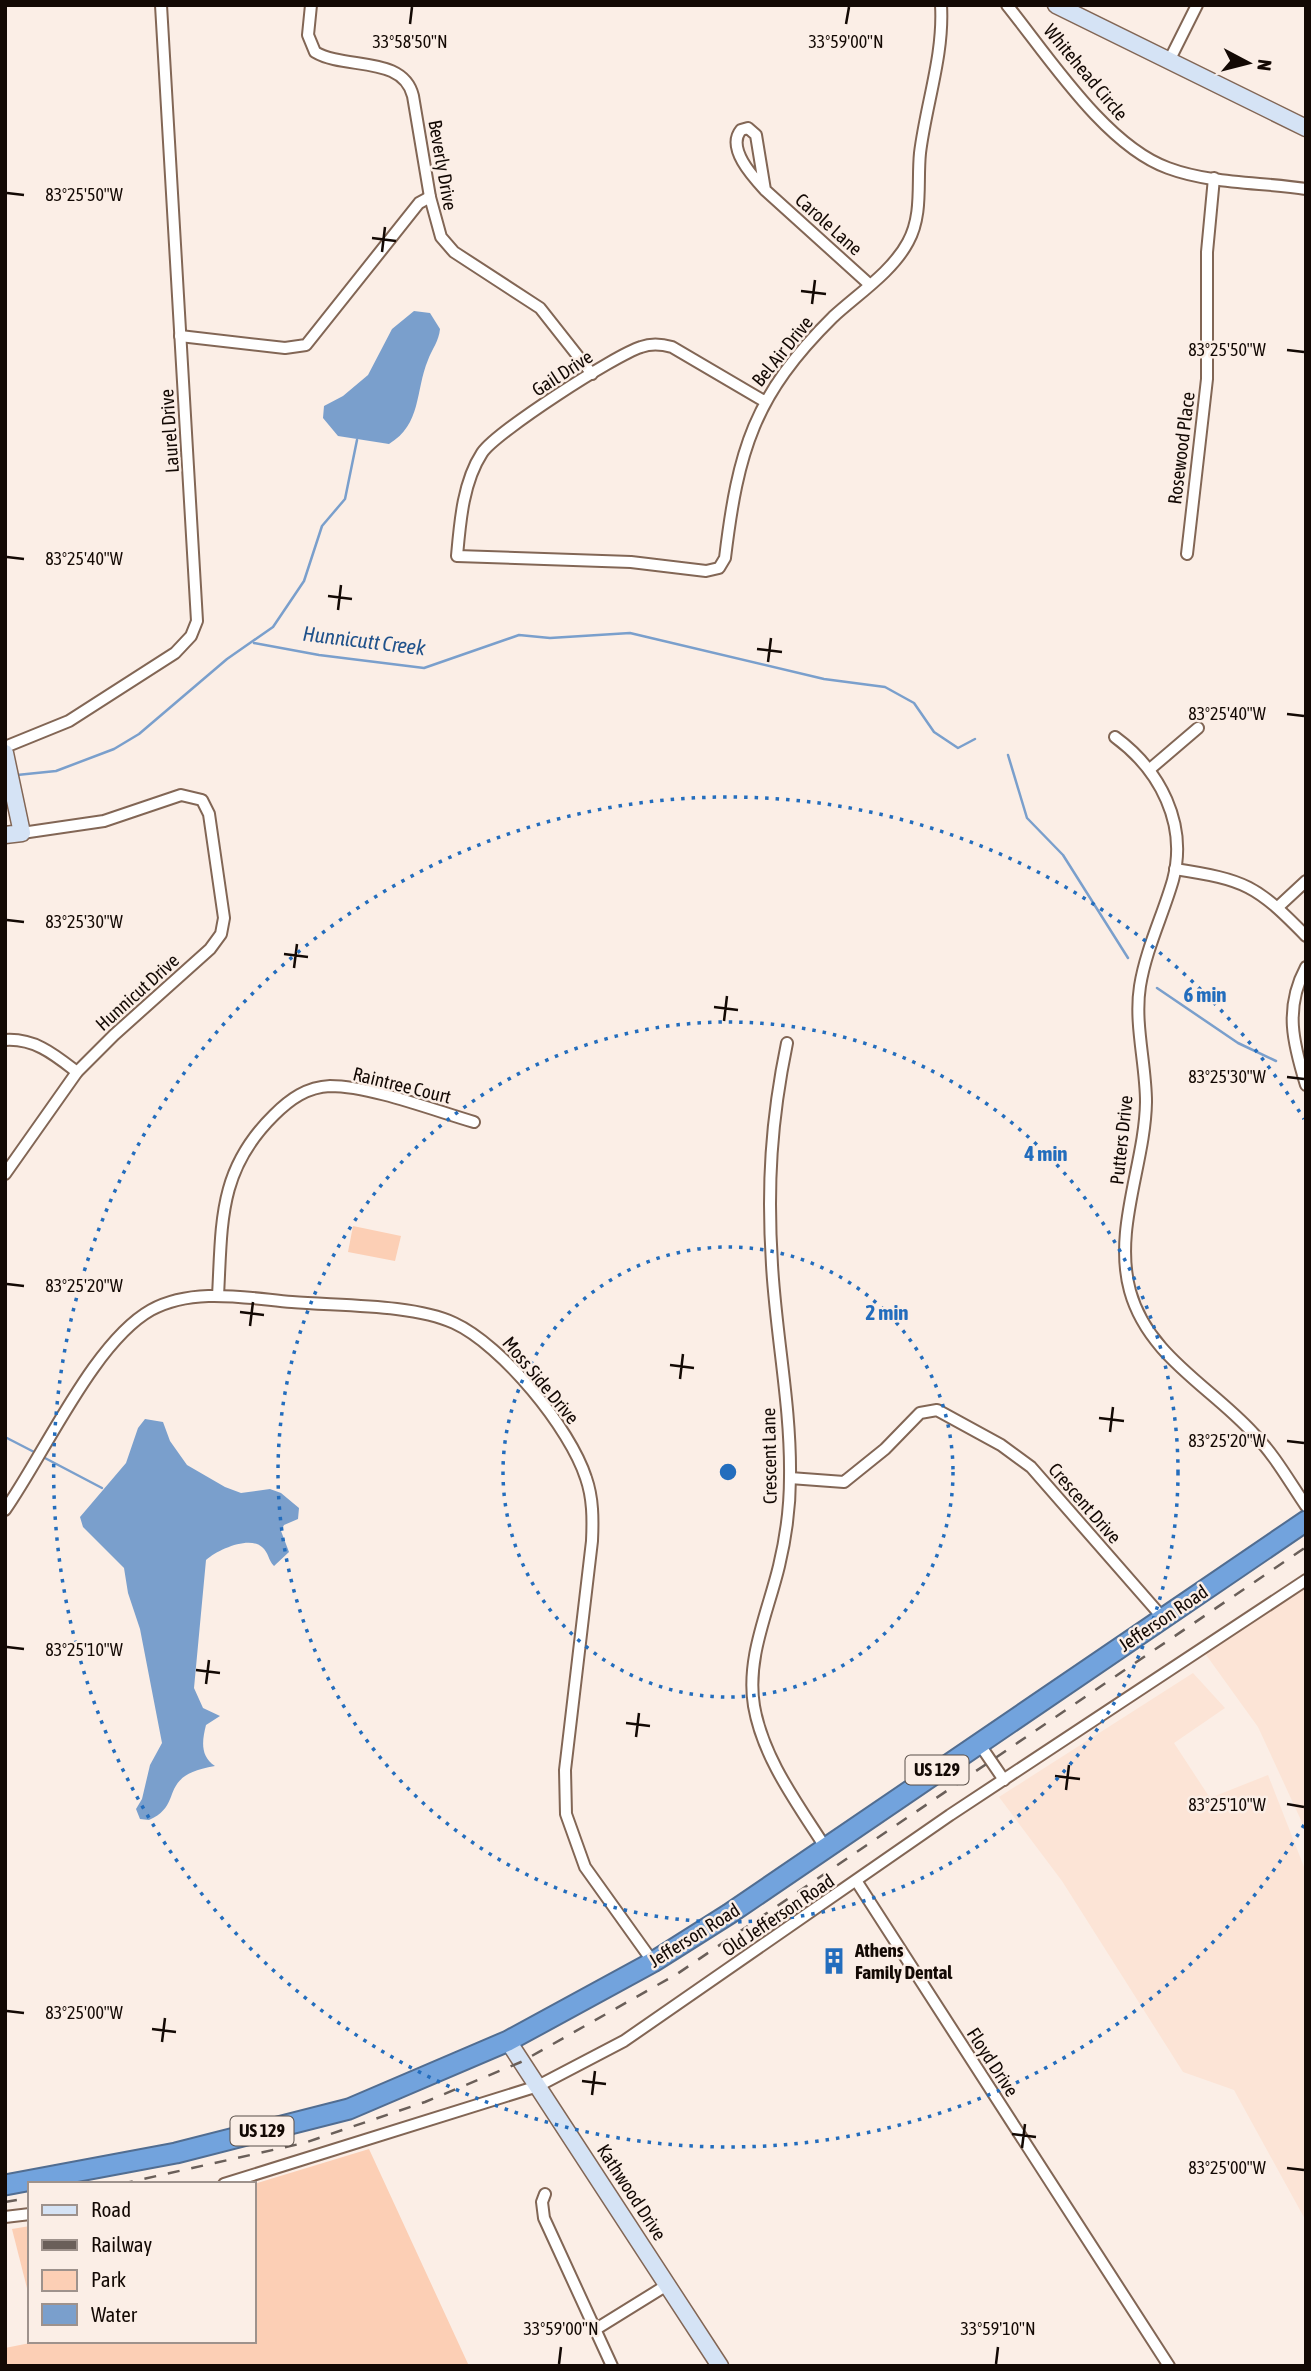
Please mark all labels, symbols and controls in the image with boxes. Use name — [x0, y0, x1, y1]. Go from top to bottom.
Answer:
street label: Whitehead Circle — [1039, 20, 1133, 124]
north arrow — [1213, 28, 1283, 98]
text: 33°58'50"N — [372, 31, 448, 52]
text: 33°59'00"N — [808, 31, 884, 52]
text: N — [1253, 58, 1276, 72]
street label: Beverly Drive — [424, 118, 462, 212]
text: 83°25'50"W — [45, 184, 123, 205]
street label: Carole Lane — [791, 188, 867, 260]
street label: Bel Air Drive — [747, 311, 817, 391]
text: 83°25'50"W — [1188, 339, 1266, 360]
street label: Gail Drive — [528, 345, 596, 401]
street label: Laurel Drive — [155, 388, 183, 474]
street label: Rosewood Place — [1163, 391, 1199, 505]
text: 83°25'40"W — [45, 548, 123, 569]
water label: Hunnicutt Creek — [301, 621, 428, 660]
text: 83°25'40"W — [1188, 703, 1266, 724]
text: 83°25'30"W — [45, 911, 123, 932]
street label: Hunnicut Drive — [91, 949, 183, 1035]
text: 6 min — [1184, 982, 1226, 1006]
street label: Raintree Court — [351, 1062, 453, 1108]
text: 83°25'30"W — [1188, 1066, 1266, 1087]
street label: Putters Drive — [1105, 1094, 1137, 1186]
text: 4 min — [1024, 1141, 1067, 1165]
text: 83°25'20"W — [45, 1275, 123, 1296]
text: 2 min — [866, 1300, 908, 1324]
street label: Moss Side Drive — [498, 1332, 584, 1428]
street label: Crescent Lane — [757, 1408, 781, 1504]
text: 83°25'20"W — [1188, 1430, 1266, 1451]
street label: Crescent Drive — [1044, 1458, 1126, 1548]
centre of rings — [716, 1460, 740, 1484]
street label: Jefferson Road — [1114, 1580, 1212, 1656]
text: 83°25'10"W — [45, 1639, 123, 1660]
road number: US 129 — [906, 1756, 968, 1784]
text: 83°25'10"W — [1188, 1794, 1266, 1815]
street label: Old Jefferson Road — [718, 1869, 838, 1961]
street label: Jefferson Road — [645, 1898, 743, 1972]
place label: Athens Family Dental — [854, 1939, 953, 1983]
building icon: Athens Family Dental — [819, 1946, 849, 1976]
text: 83°25'00"W — [45, 2002, 123, 2023]
street label: Floyd Drive — [963, 2024, 1023, 2100]
road number: US 129 — [230, 2116, 294, 2146]
street label: Kathwood Drive — [593, 2140, 671, 2244]
text: 83°25'00"W — [1188, 2157, 1266, 2178]
legend — [28, 2182, 256, 2343]
text: Road — [91, 2197, 131, 2221]
text: Railway — [91, 2232, 153, 2256]
text: Park — [91, 2267, 126, 2291]
text: Water — [91, 2302, 138, 2326]
text: 33°59'00"N — [523, 2318, 599, 2339]
text: 33°59'10"N — [960, 2318, 1036, 2339]

